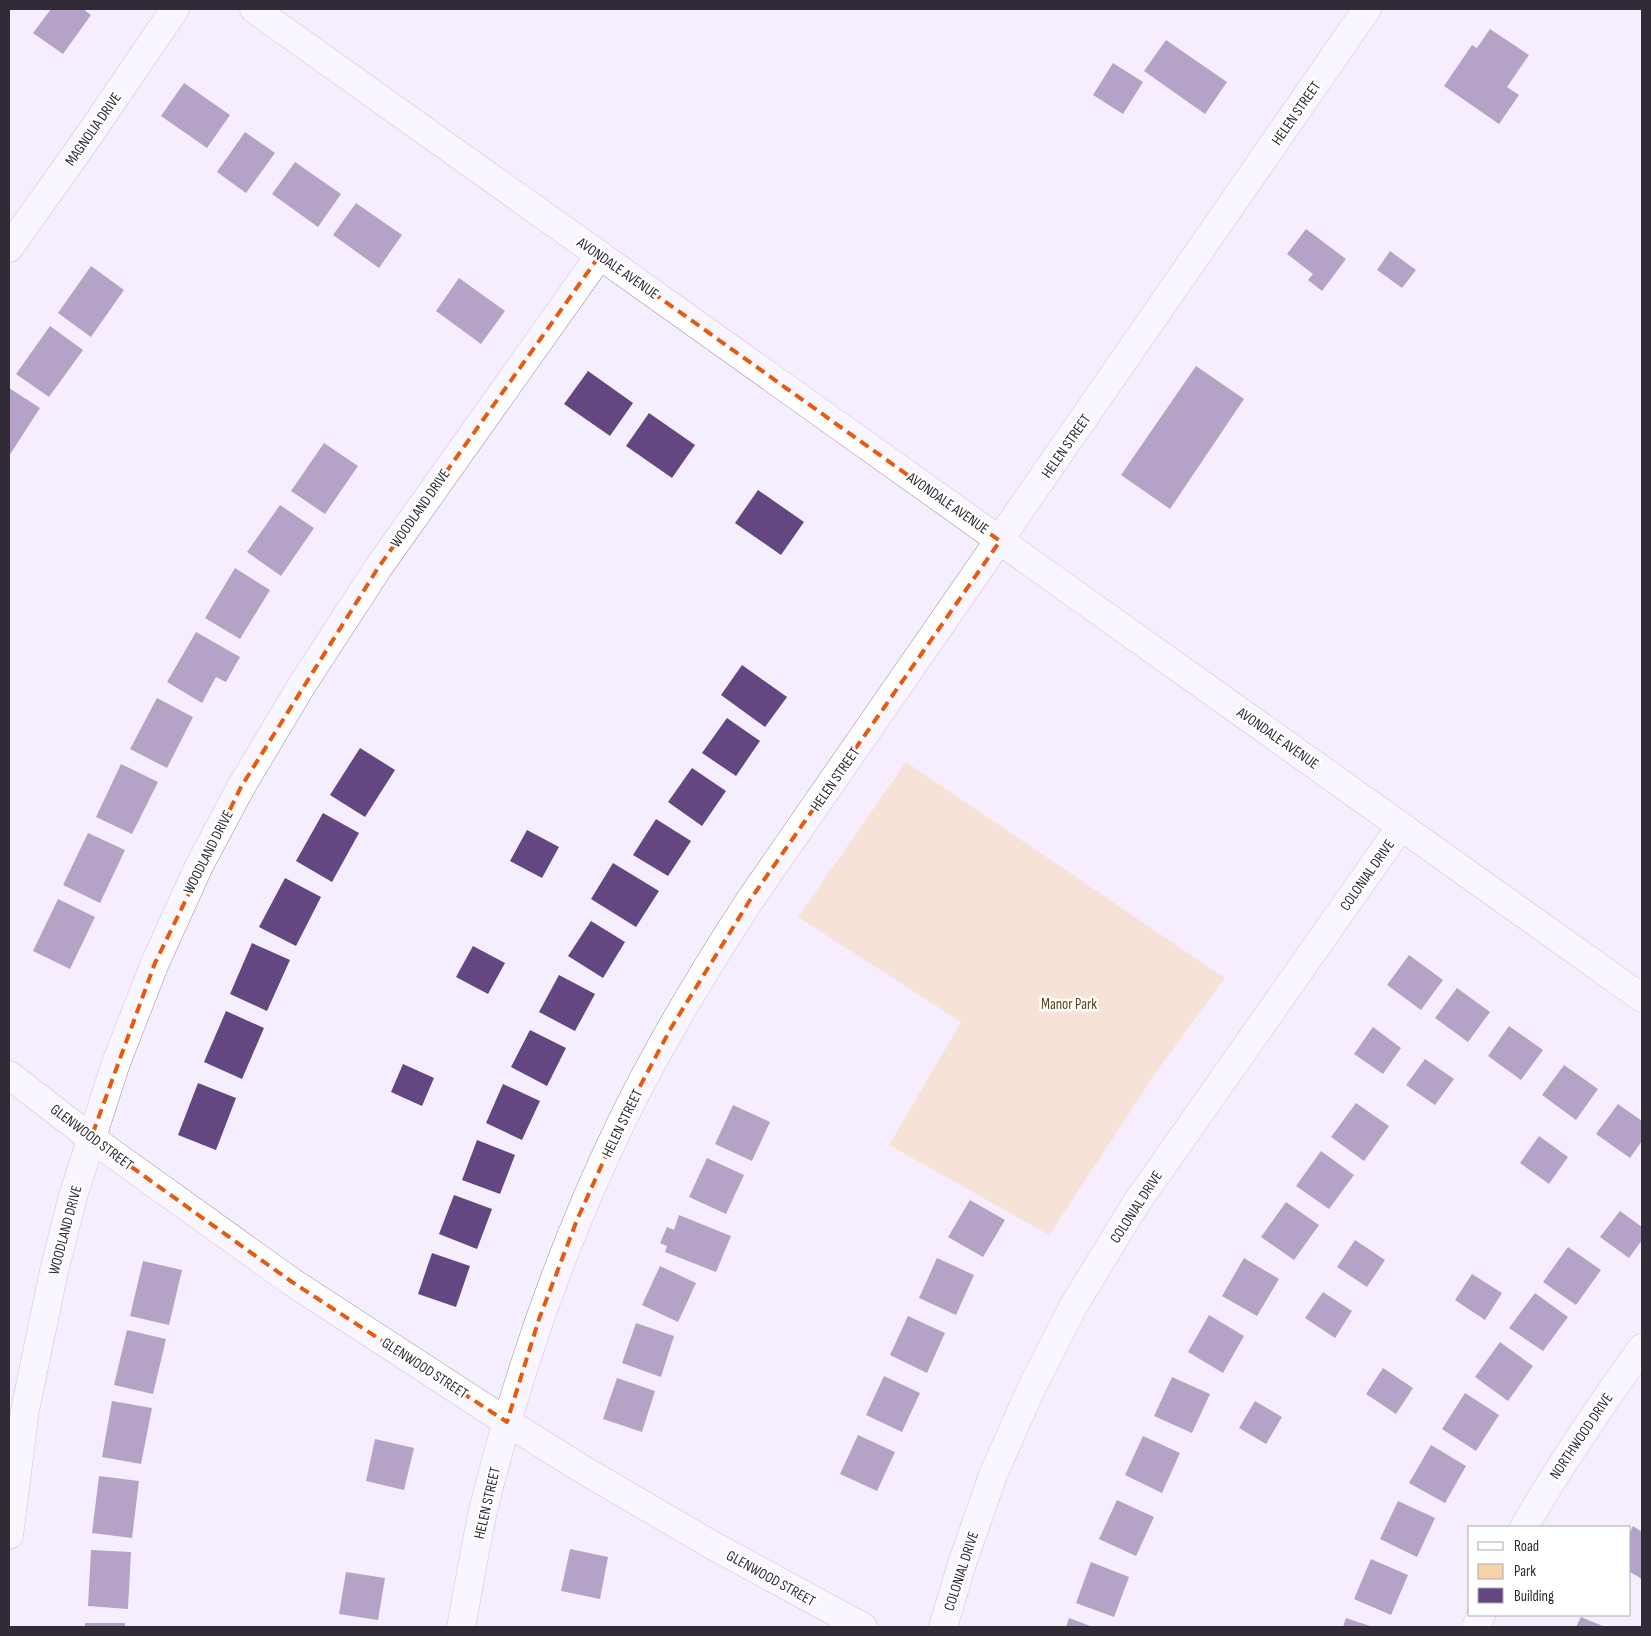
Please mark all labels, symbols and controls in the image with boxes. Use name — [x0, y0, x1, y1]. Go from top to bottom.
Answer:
street label: HELEN STREET — [1268, 78, 1325, 149]
street label: MAGNOLIA DRIVE — [61, 89, 126, 170]
street label: AVONDALE AVENUE — [572, 233, 662, 304]
street label: HELEN STREET — [1038, 411, 1095, 482]
street label: WOODLAND DRIVE — [386, 465, 454, 551]
street label: AVONDALE AVENUE — [902, 468, 992, 539]
street label: AVONDALE AVENUE — [1232, 703, 1322, 774]
street label: HELEN STREET — [807, 744, 864, 815]
street label: WOODLAND DRIVE — [179, 807, 238, 897]
street label: COLONIAL DRIVE — [1336, 836, 1399, 915]
park label: Manor Park — [1041, 995, 1097, 1014]
street label: HELEN STREET — [598, 1086, 647, 1160]
street label: GLENWOOD STREET — [46, 1100, 137, 1175]
street label: COLONIAL DRIVE — [1106, 1167, 1167, 1247]
street label: WOODLAND DRIVE — [44, 1183, 87, 1277]
street label: GLENWOOD STREET — [378, 1334, 471, 1403]
street label: NORTHWOOD DRIVE — [1546, 1390, 1617, 1483]
street label: HELEN STREET — [470, 1465, 505, 1541]
legend — [1468, 1526, 1631, 1616]
street label: COLONIAL DRIVE — [940, 1529, 983, 1613]
text: Road — [1514, 1537, 1539, 1556]
street label: GLENWOOD STREET — [723, 1546, 819, 1611]
text: Park — [1514, 1562, 1536, 1581]
text: Building — [1514, 1587, 1554, 1606]

